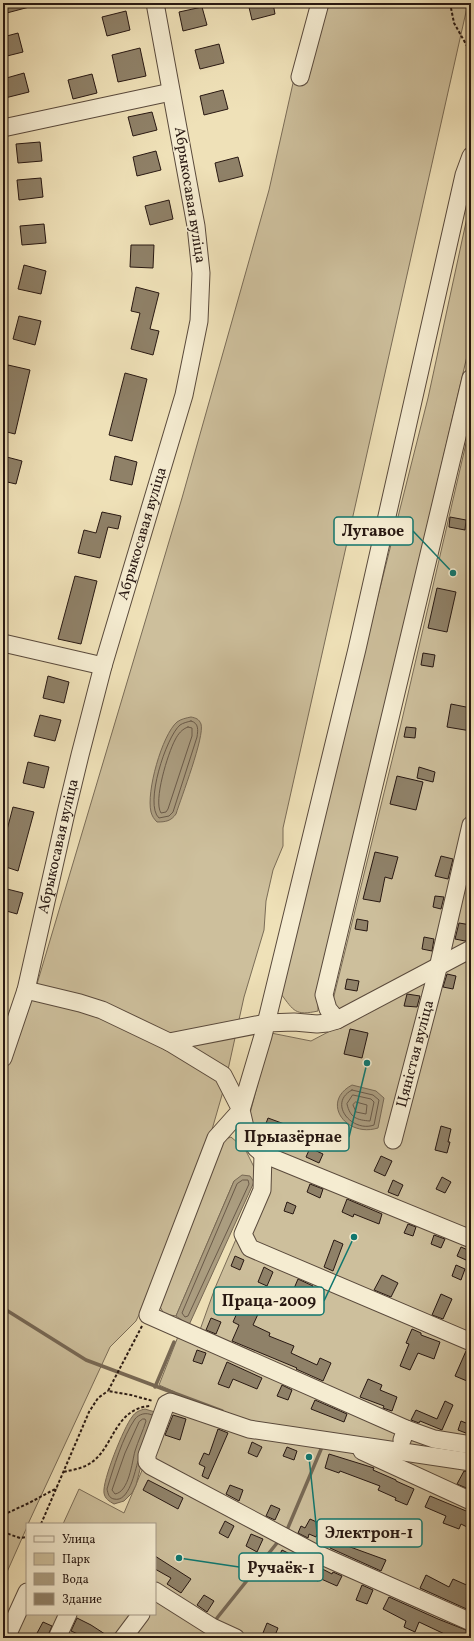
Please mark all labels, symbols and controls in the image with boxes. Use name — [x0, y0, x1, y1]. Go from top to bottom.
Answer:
street label: Абрыкосавая вуліца — [168, 125, 210, 265]
street label: Абрыкосавая вуліца — [113, 465, 172, 603]
callout: Лугавое — [334, 517, 413, 545]
text: Лугавое — [342, 521, 404, 543]
street label: Абрыкосавая вуліца — [33, 777, 84, 916]
street label: Цяністая вуліца — [391, 998, 440, 1110]
callout: Прыазёрнае — [236, 1123, 349, 1151]
text: Прыазёрнае — [244, 1127, 342, 1149]
callout: Праца-2009 — [214, 1287, 324, 1315]
text: Праца-2009 — [222, 1291, 316, 1313]
callout: Электрон-1 — [317, 1519, 422, 1547]
legend — [26, 1523, 156, 1615]
text: Электрон-1 — [325, 1523, 413, 1545]
text: Улица — [62, 1532, 95, 1548]
text: Парк — [62, 1552, 90, 1568]
callout: Ручаёк-1 — [239, 1553, 323, 1581]
text: Ручаёк-1 — [247, 1558, 315, 1580]
text: Вода — [62, 1572, 89, 1588]
text: Здание — [62, 1592, 102, 1608]

